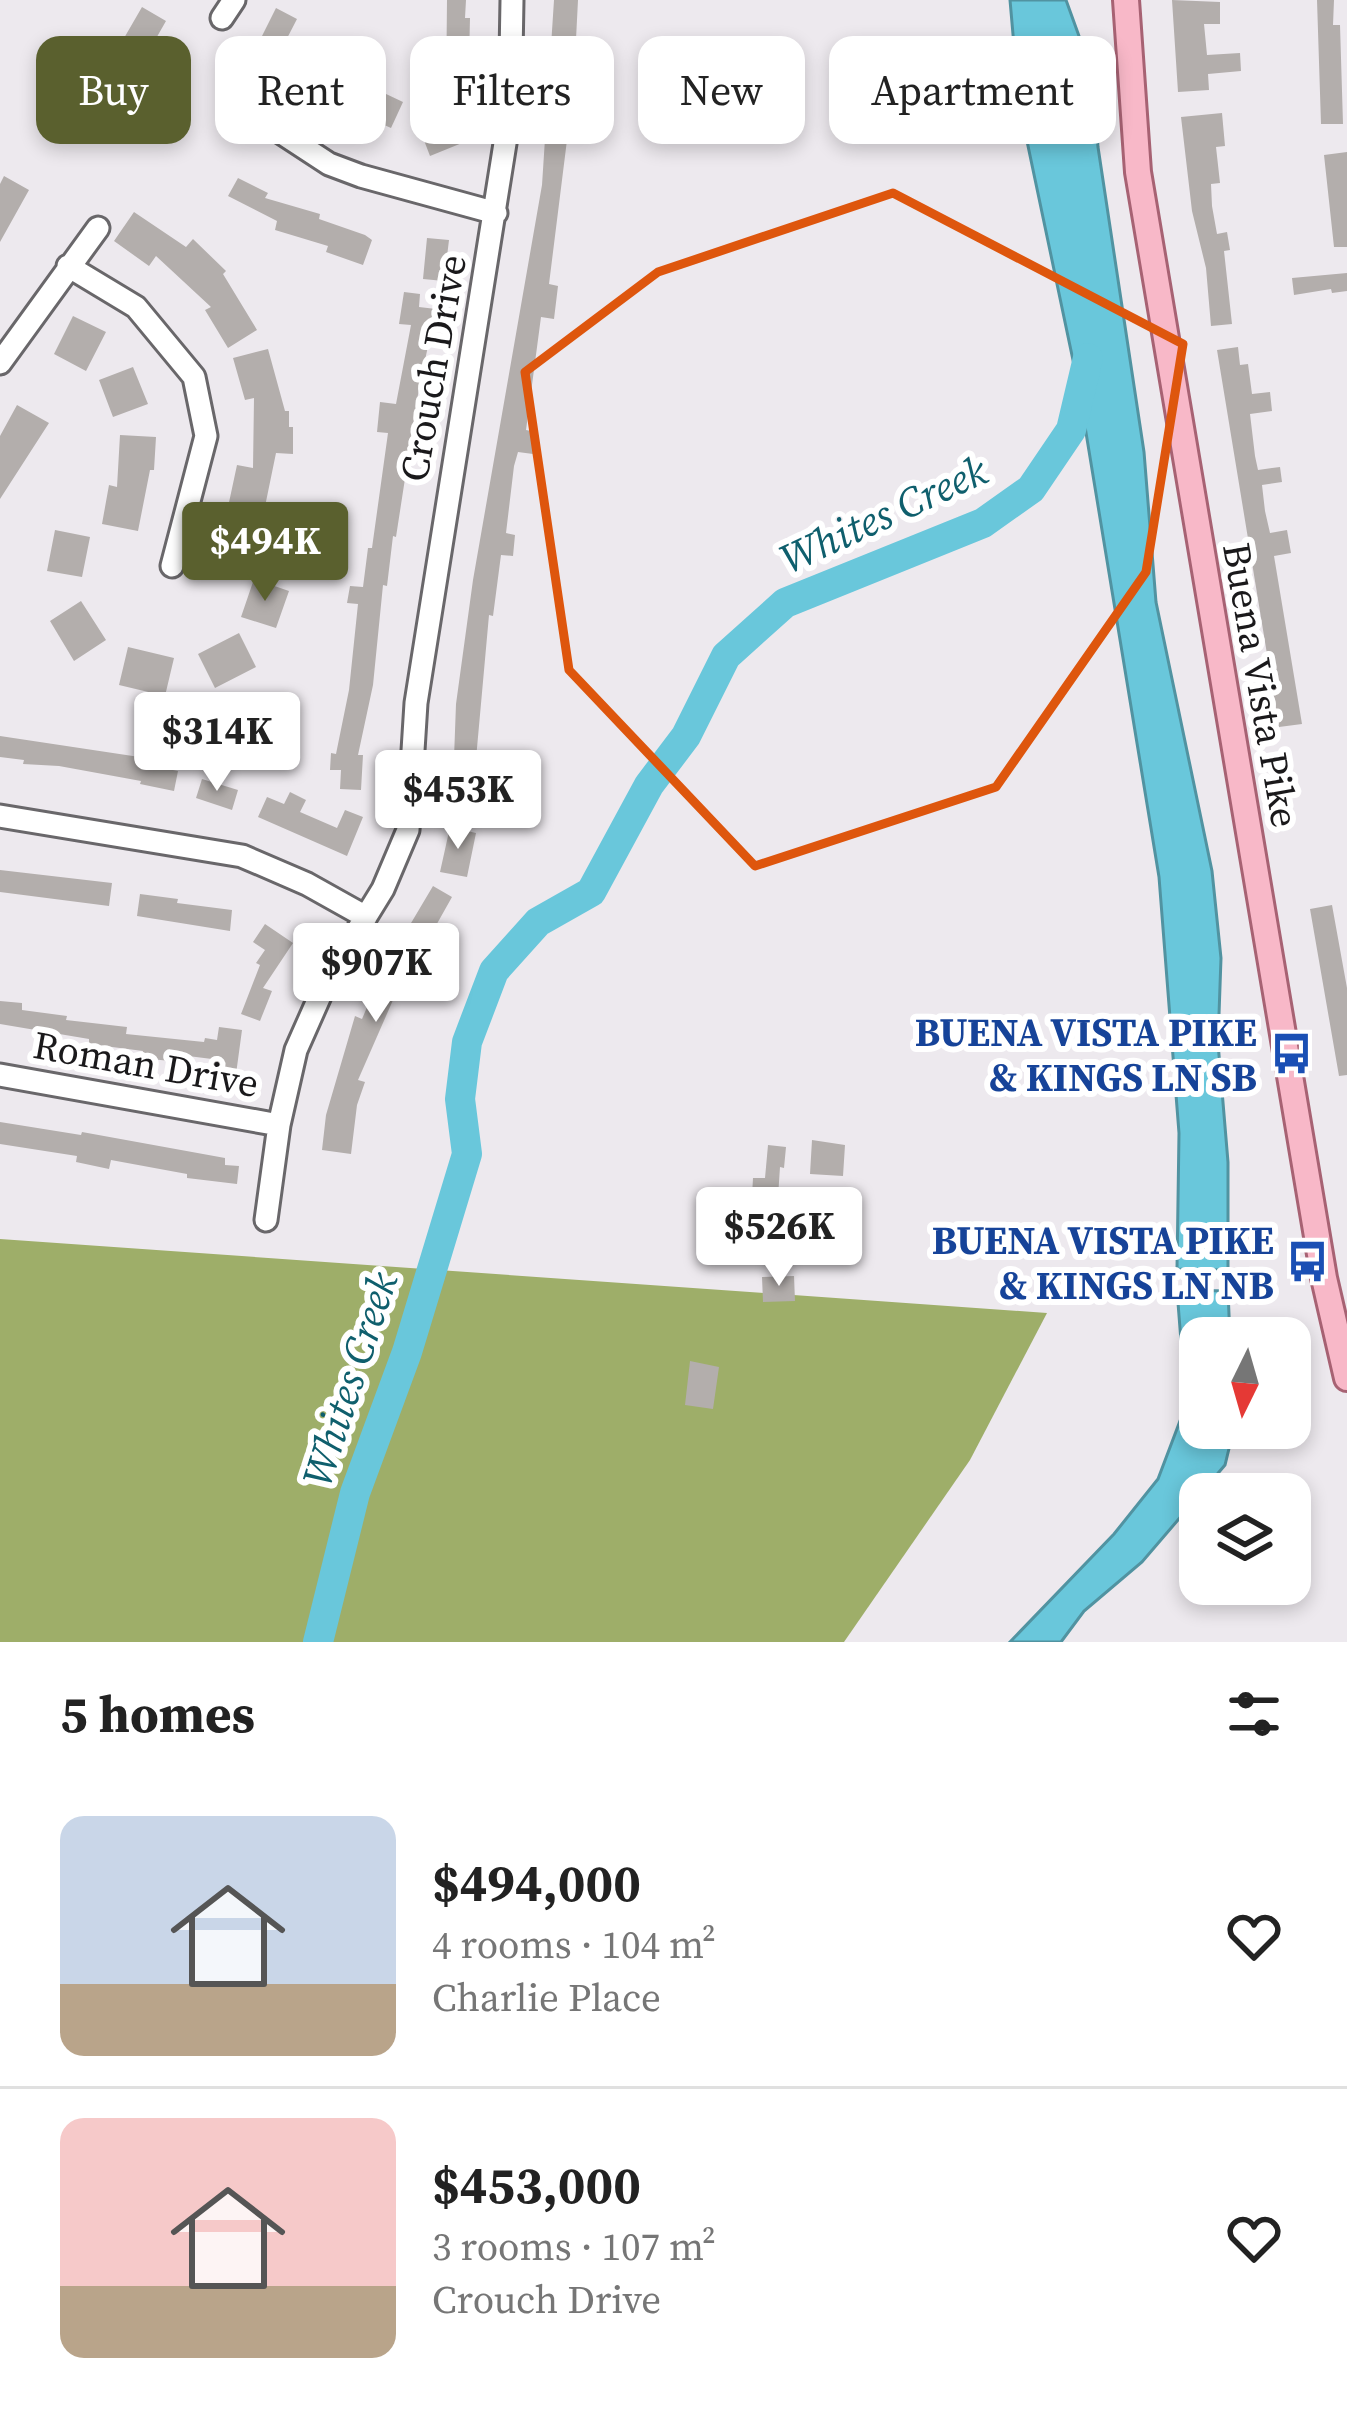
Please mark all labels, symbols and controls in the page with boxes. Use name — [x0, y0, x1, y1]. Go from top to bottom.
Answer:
chip: Buy — [36, 36, 191, 144]
chip: Rent — [215, 36, 386, 144]
chip: Filters — [410, 36, 614, 144]
chip: New — [638, 36, 805, 144]
chip: Apartment — [829, 36, 1116, 144]
street label: Crouch Drive — [387, 251, 479, 485]
water label: Whites Creek — [770, 441, 996, 587]
pin: $494K — [181, 502, 349, 604]
text: $494K — [209, 514, 321, 567]
street label: Buena Vista Pike — [1210, 539, 1312, 831]
pin: $314K — [133, 692, 301, 794]
text: $314K — [161, 704, 273, 757]
pin: $453K — [374, 750, 542, 852]
text: $453K — [402, 762, 514, 815]
pin: $907K — [292, 923, 460, 1025]
text: $907K — [320, 935, 432, 988]
place label: BUENA VISTA PIKE & KINGS LN SB — [915, 1006, 1257, 1104]
street label: Roman Drive — [29, 1018, 263, 1110]
bus stop icon: BUENA VISTA PIKE & KINGS LN SB — [1268, 1031, 1314, 1077]
pin: $526K — [695, 1187, 863, 1289]
text: $526K — [723, 1199, 835, 1252]
place label: BUENA VISTA PIKE & KINGS LN NB — [932, 1214, 1274, 1312]
bus stop icon: BUENA VISTA PIKE & KINGS LN NB — [1285, 1239, 1331, 1285]
water label: Whites Creek — [287, 1264, 411, 1494]
north arrow — [1179, 1317, 1311, 1449]
map controls — [1179, 1317, 1311, 1605]
button: layers — [1179, 1473, 1311, 1605]
text: 5 homes — [60, 1679, 255, 1749]
icon: filters — [1221, 1681, 1287, 1747]
text: $494,000 — [432, 1848, 641, 1918]
icon: home — [156, 1864, 300, 2008]
icon: heart — [1221, 1903, 1287, 1969]
text: 4 rooms · 104 m² — [432, 1918, 716, 1971]
text: Charlie Place — [432, 1971, 661, 2024]
text: $453,000 — [432, 2150, 641, 2220]
icon: home — [156, 2166, 300, 2310]
icon: heart — [1221, 2205, 1287, 2271]
text: 3 rooms · 107 m² — [432, 2220, 716, 2273]
text: Crouch Drive — [432, 2273, 661, 2326]

